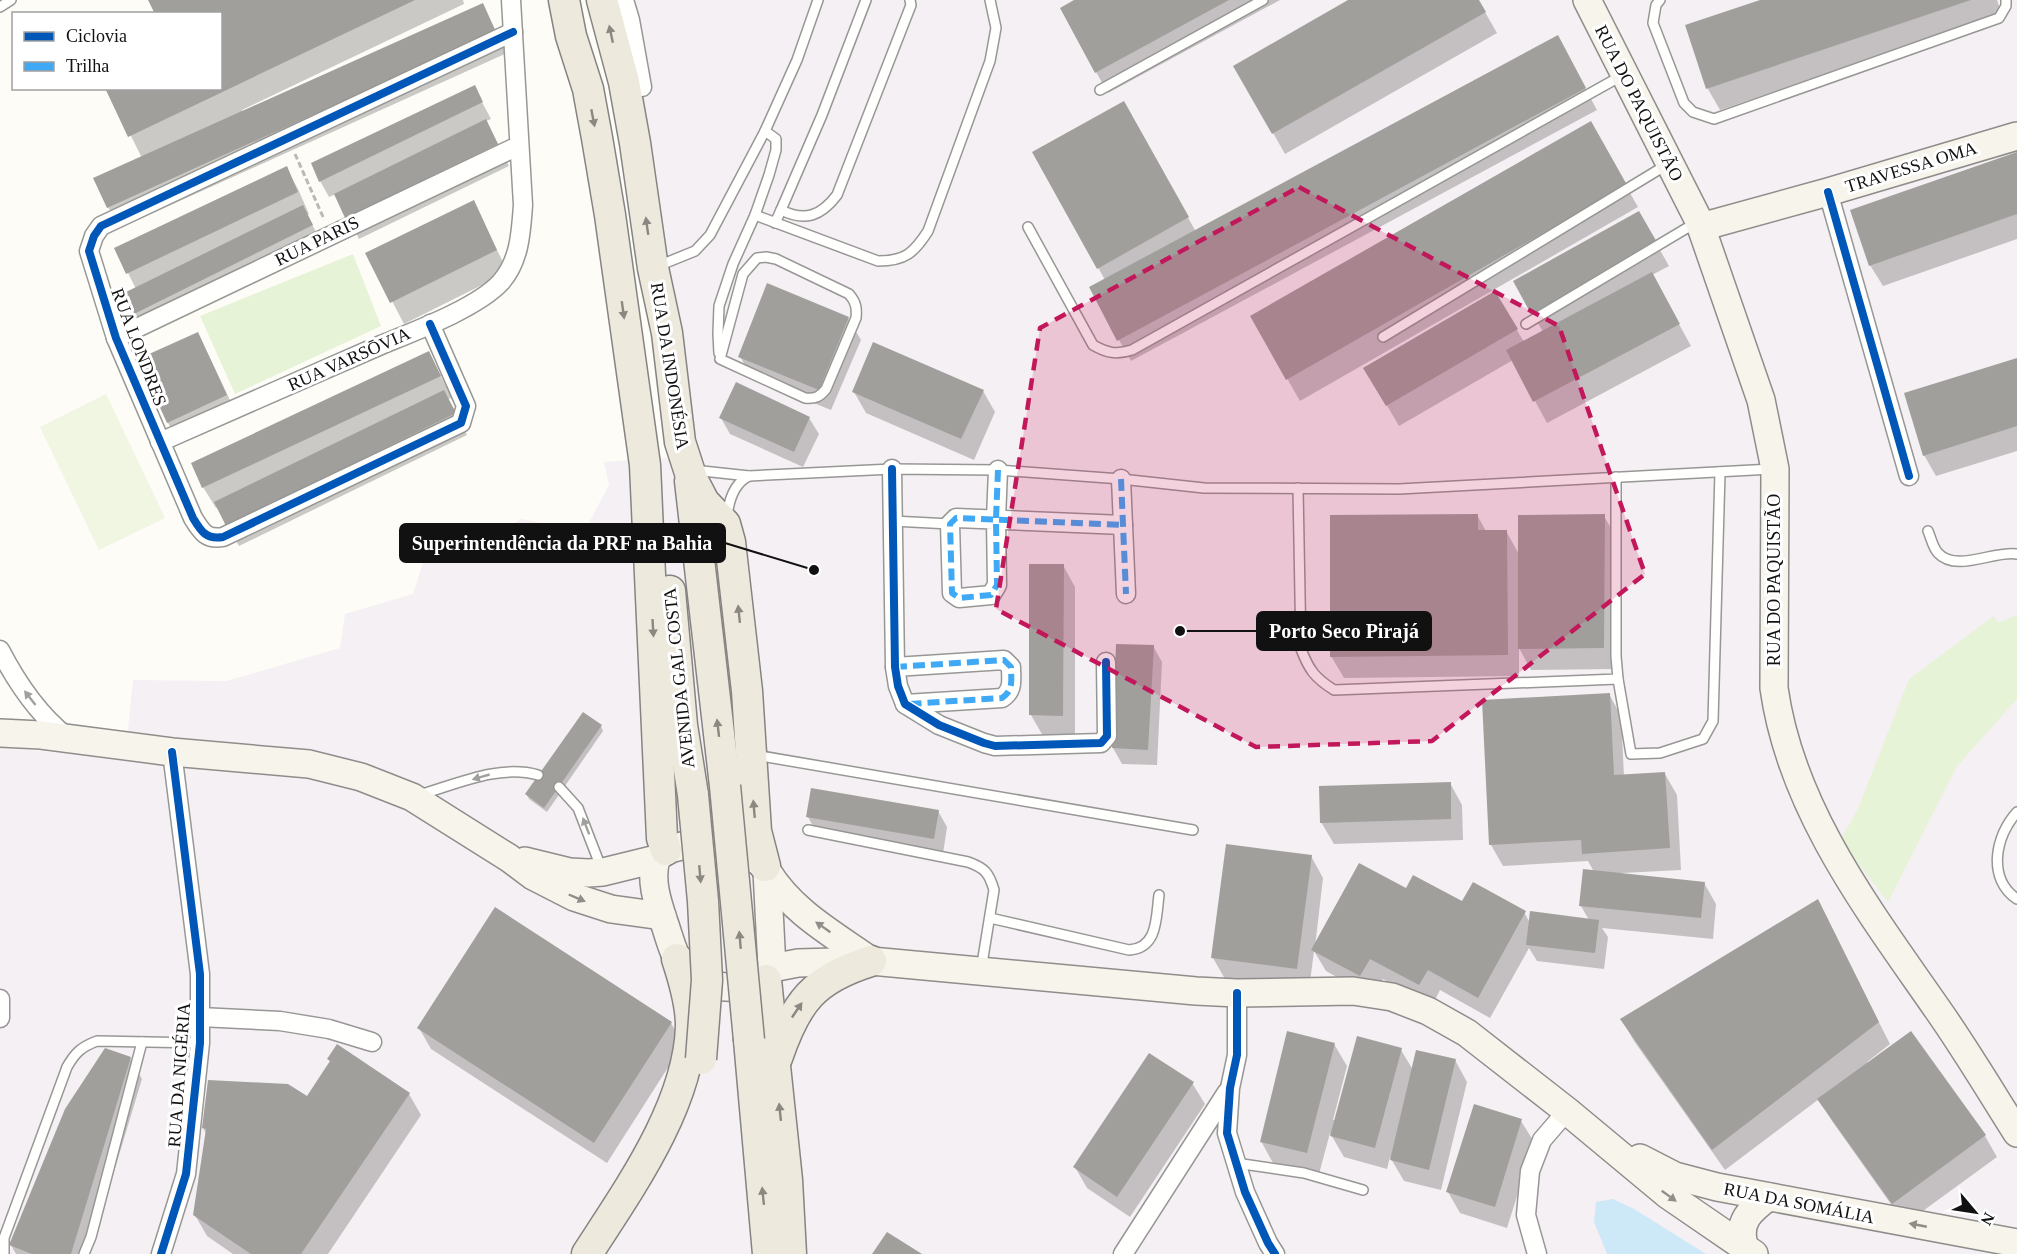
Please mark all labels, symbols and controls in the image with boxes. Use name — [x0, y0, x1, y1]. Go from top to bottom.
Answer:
legend — [12, 12, 222, 90]
street label: RUA DO PAQUISTÃO — [1591, 21, 1688, 184]
one-way arrow — [605, 25, 615, 44]
text: Ciclovia — [66, 26, 127, 46]
text: Trilha — [66, 56, 109, 76]
one-way arrow — [589, 108, 598, 127]
street label: TRAVESSA OMA — [1843, 138, 1979, 196]
street label: RUA PARIS — [272, 212, 362, 270]
one-way arrow — [643, 216, 652, 235]
street label: RUA DA INDONÉSIA — [647, 281, 694, 451]
street label: RUA LONDRES — [107, 285, 171, 409]
one-way arrow — [618, 301, 627, 320]
street label: RUA VARSŌVIA — [285, 323, 413, 395]
street label: RUA DO PAQUISTÃO — [1763, 494, 1784, 666]
callout: Superintendência da PRF na Bahia — [400, 524, 725, 562]
text: Superintendência da PRF na Bahia — [412, 532, 712, 555]
street label: AVENIDA GAL COSTA — [660, 587, 698, 769]
one-way arrow — [734, 605, 744, 624]
callout: Porto Seco Pirajá — [1257, 612, 1431, 650]
one-way arrow — [648, 619, 657, 638]
text: Porto Seco Pirajá — [1269, 620, 1419, 643]
one-way arrow — [24, 690, 36, 706]
one-way arrow — [713, 719, 723, 738]
one-way arrow — [472, 773, 490, 782]
one-way arrow — [749, 799, 759, 818]
one-way arrow — [581, 817, 590, 835]
one-way arrow — [695, 865, 705, 884]
one-way arrow — [569, 893, 587, 903]
one-way arrow — [815, 921, 831, 933]
one-way arrow — [735, 931, 745, 950]
one-way arrow — [792, 1001, 803, 1018]
street label: RUA DA NIGÉRIA — [163, 1002, 194, 1148]
one-way arrow — [775, 1102, 785, 1121]
street label: RUA DA SOMÁLIA — [1722, 1178, 1876, 1227]
north arrow — [1945, 1182, 2005, 1242]
one-way arrow — [758, 1186, 768, 1205]
one-way arrow — [1662, 1189, 1677, 1201]
text: N — [1977, 1210, 1998, 1229]
one-way arrow — [1909, 1220, 1928, 1229]

